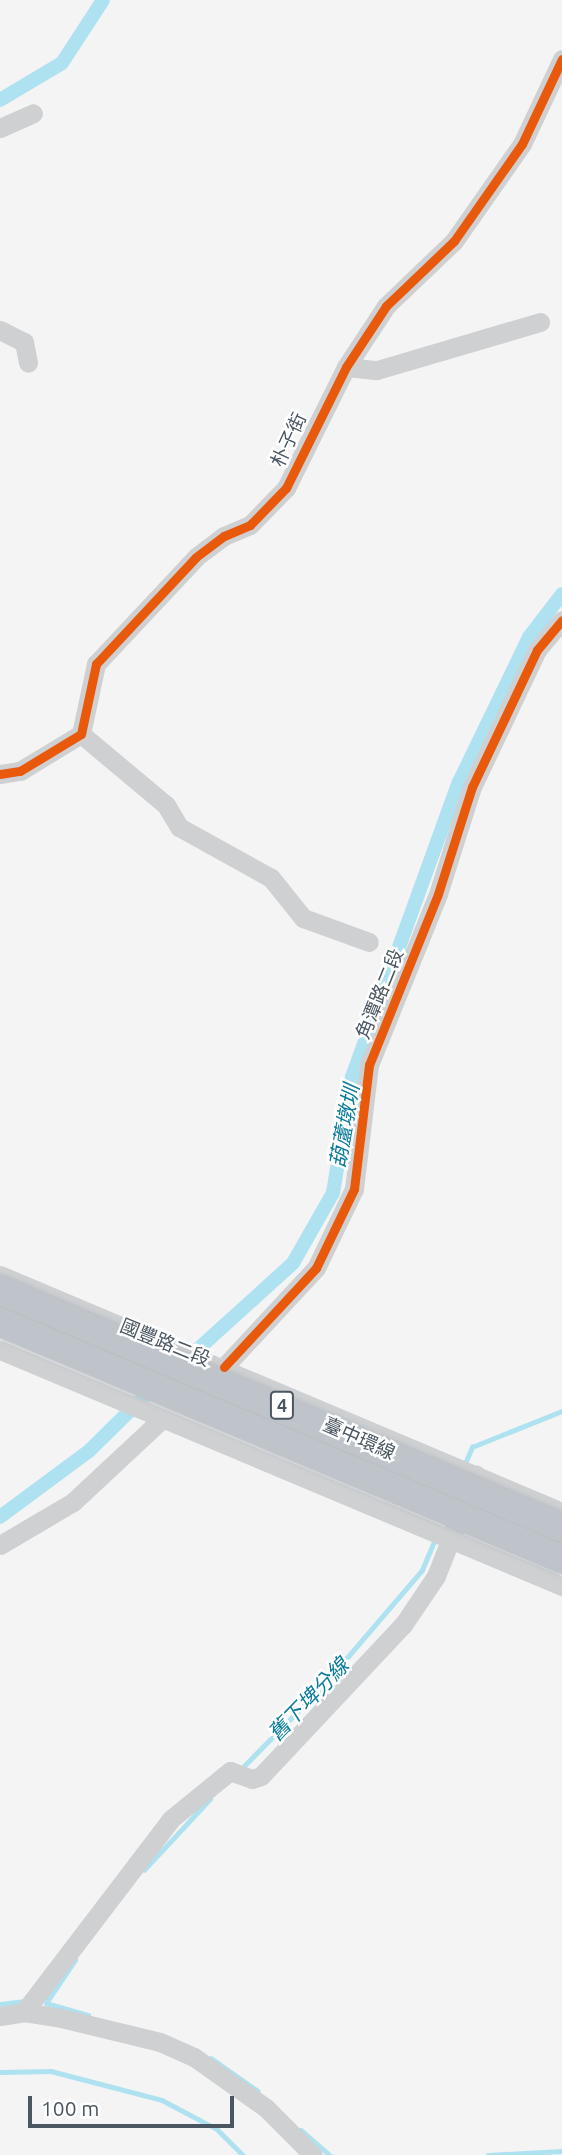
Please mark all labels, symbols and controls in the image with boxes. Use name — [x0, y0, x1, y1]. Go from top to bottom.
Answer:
street label: 朴子街 — [267, 409, 311, 471]
street label: 角潭路二段 — [352, 946, 408, 1042]
water label: 葫蘆墩圳 — [324, 1082, 364, 1170]
street label: 國豐路二段 — [117, 1315, 213, 1371]
road number: 4 — [270, 1390, 294, 1420]
street label: 臺中環線 — [320, 1413, 398, 1465]
water label: 舊下埤分線 — [262, 1652, 354, 1746]
scale bar — [32, 2082, 238, 2126]
text: 100 m — [41, 2096, 99, 2120]

